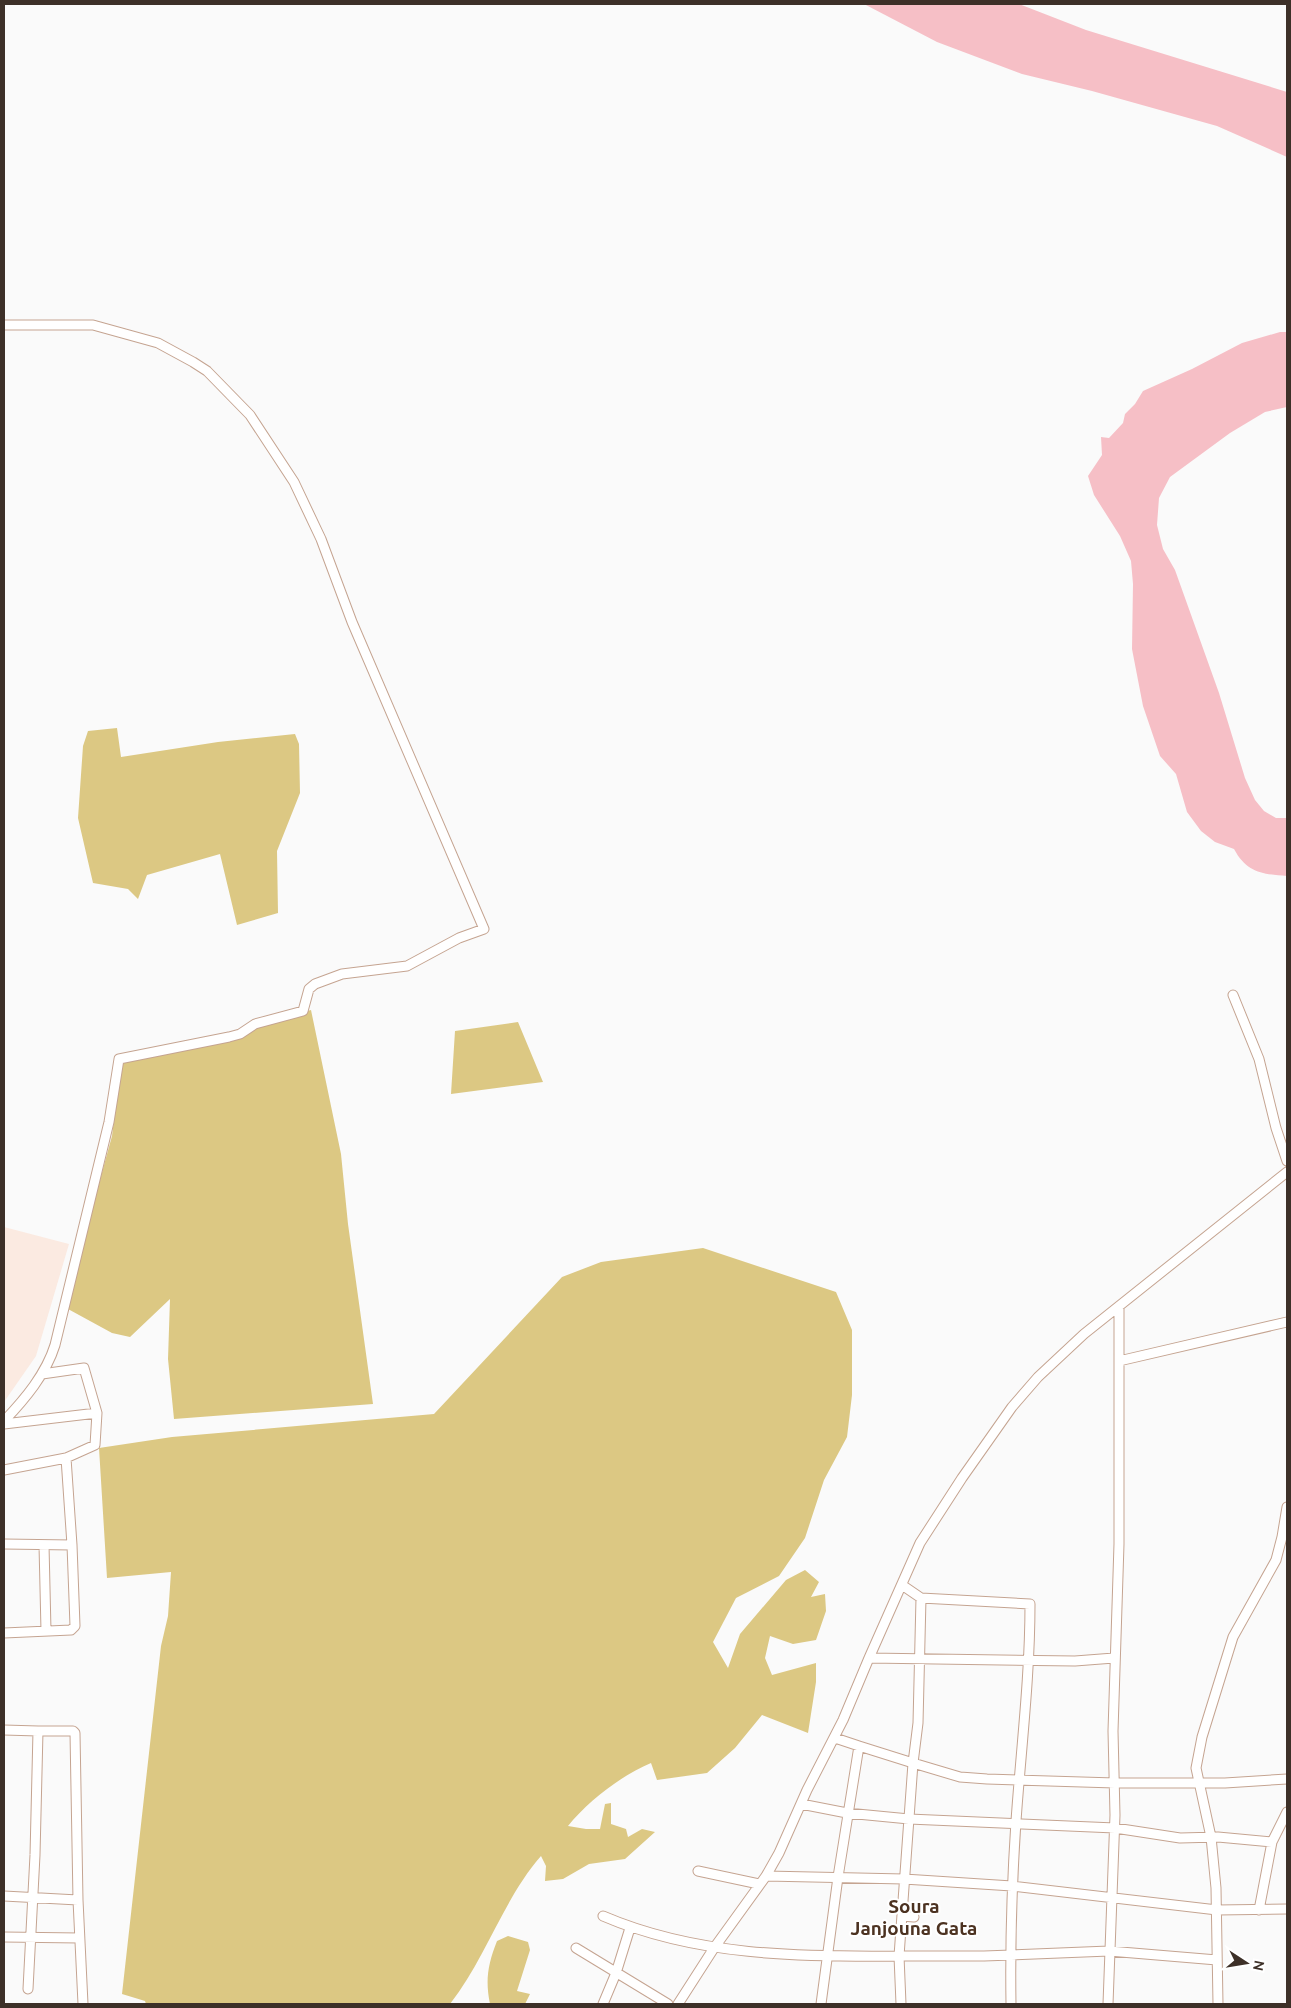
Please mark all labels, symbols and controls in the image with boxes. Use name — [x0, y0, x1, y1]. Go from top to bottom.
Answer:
district label: Soura Janjouna Gata — [851, 1895, 977, 1939]
north arrow — [1221, 1938, 1271, 1988]
text: N — [1250, 1959, 1268, 1972]

